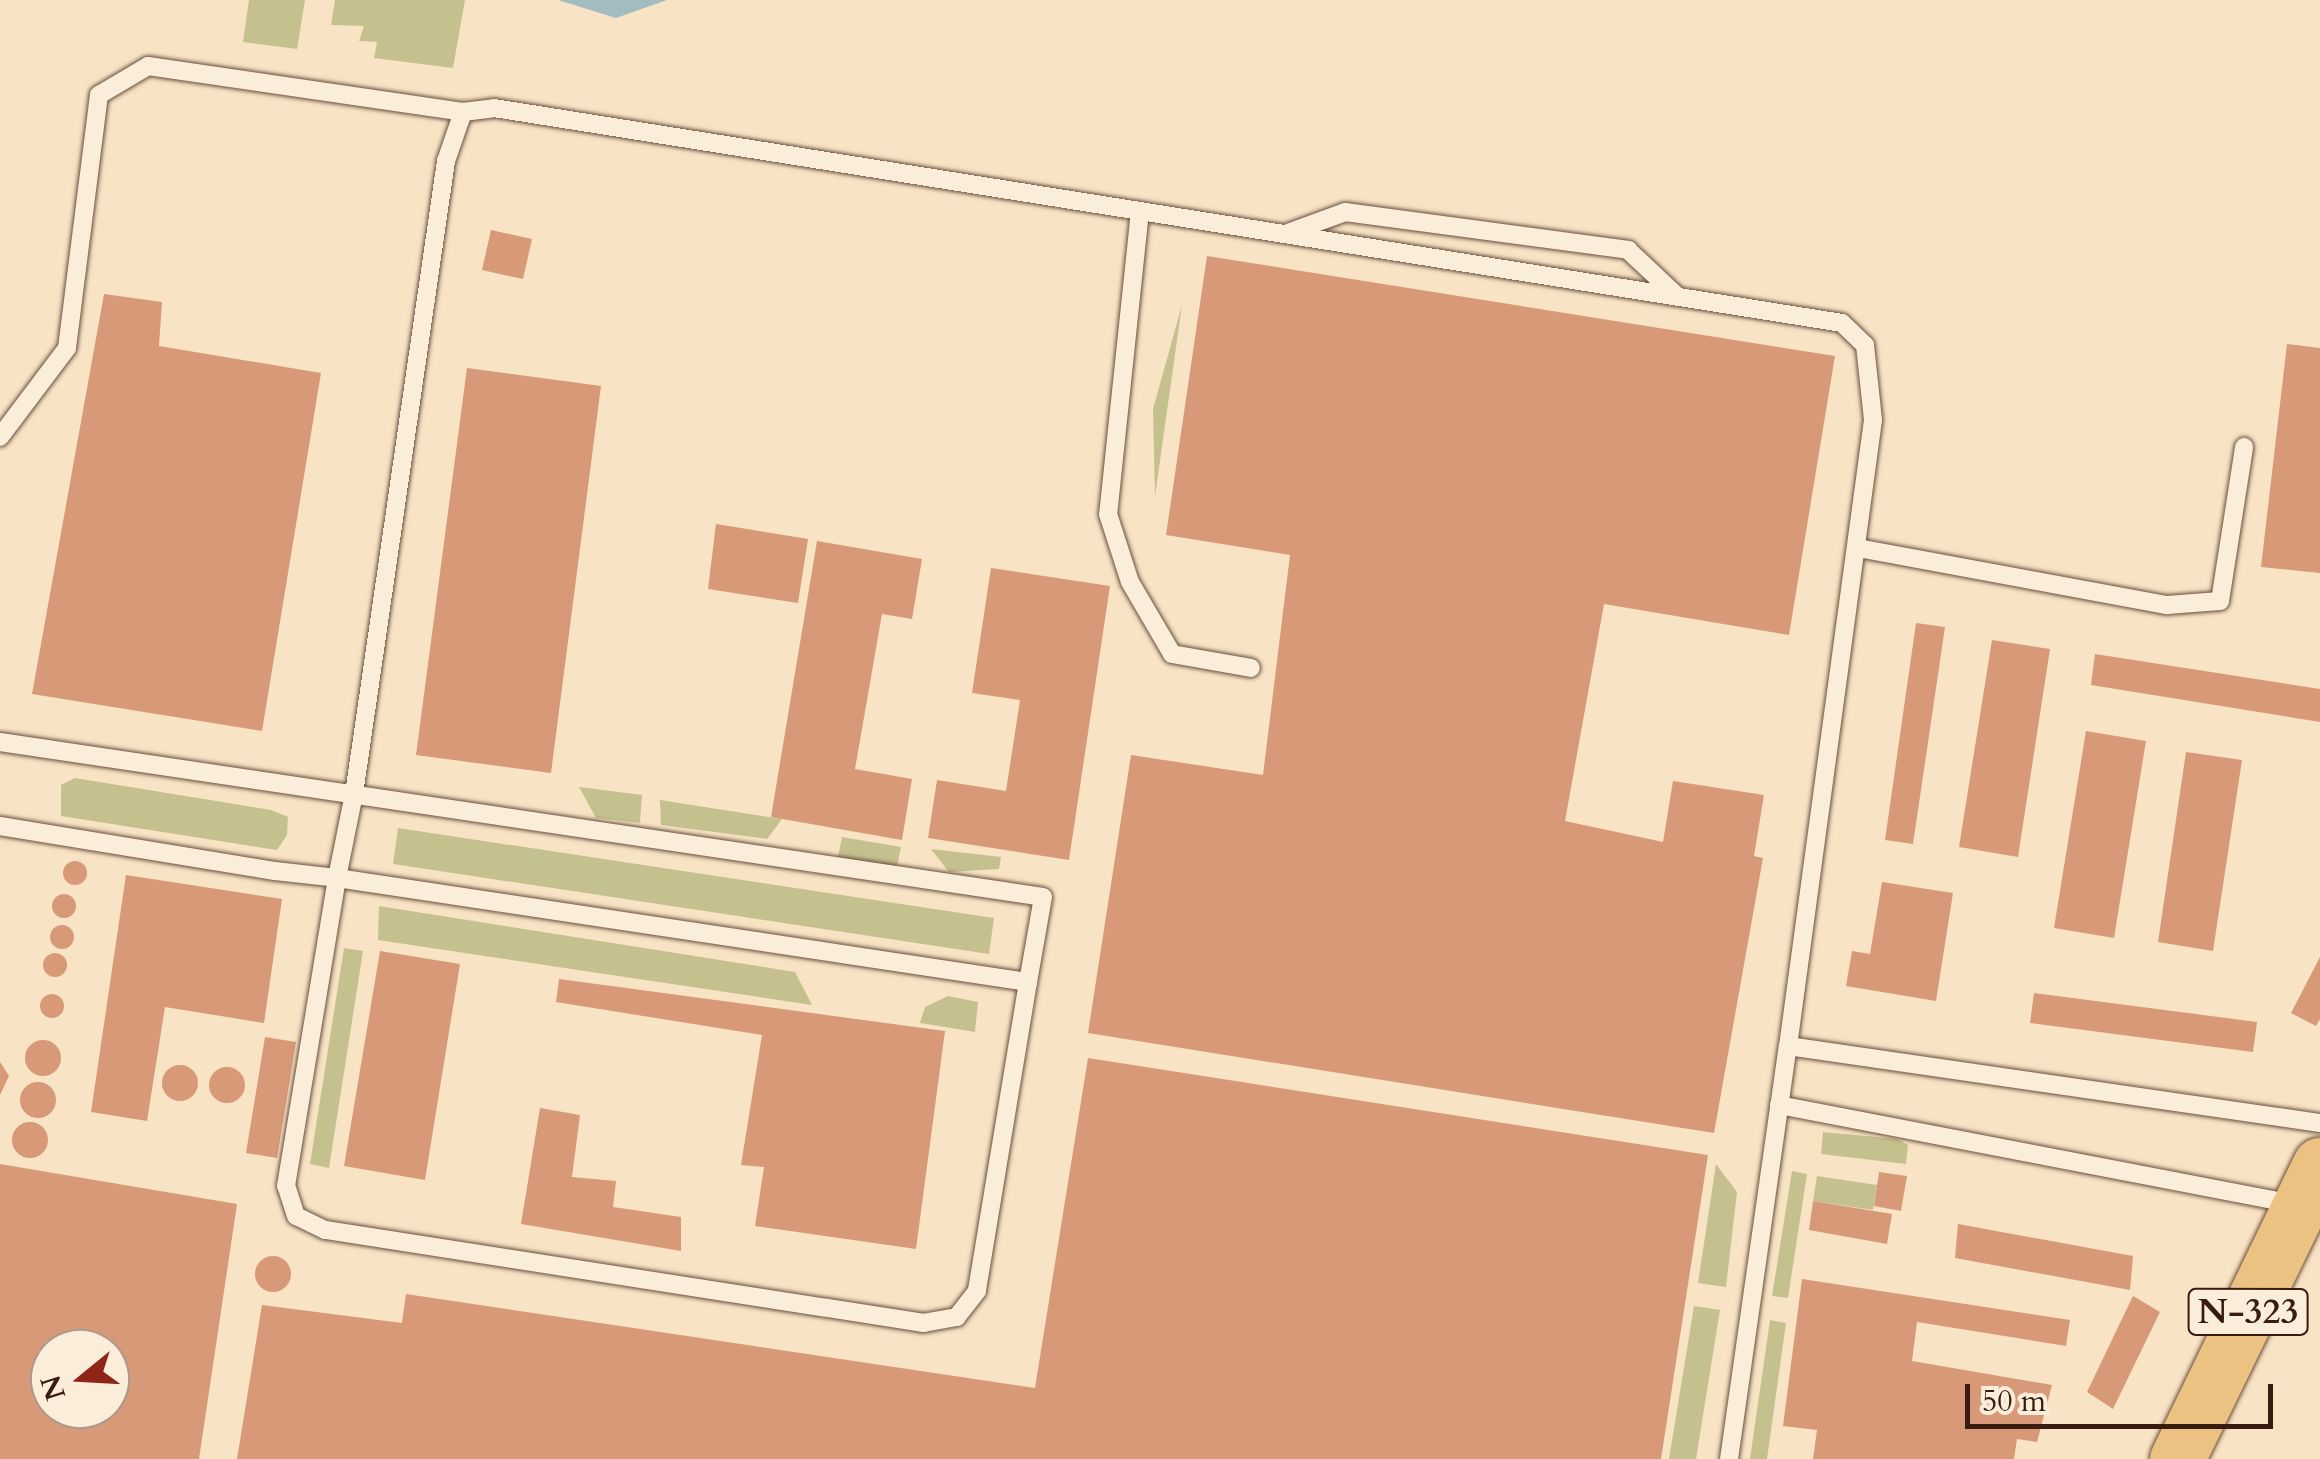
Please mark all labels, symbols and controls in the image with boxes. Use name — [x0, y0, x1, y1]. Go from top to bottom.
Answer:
road number: N-323 — [2186, 1282, 2310, 1342]
north arrow — [30, 1329, 130, 1429]
scale bar — [1970, 1364, 2278, 1426]
text: N — [32, 1370, 75, 1405]
text: 50 m — [1982, 1381, 2046, 1422]

